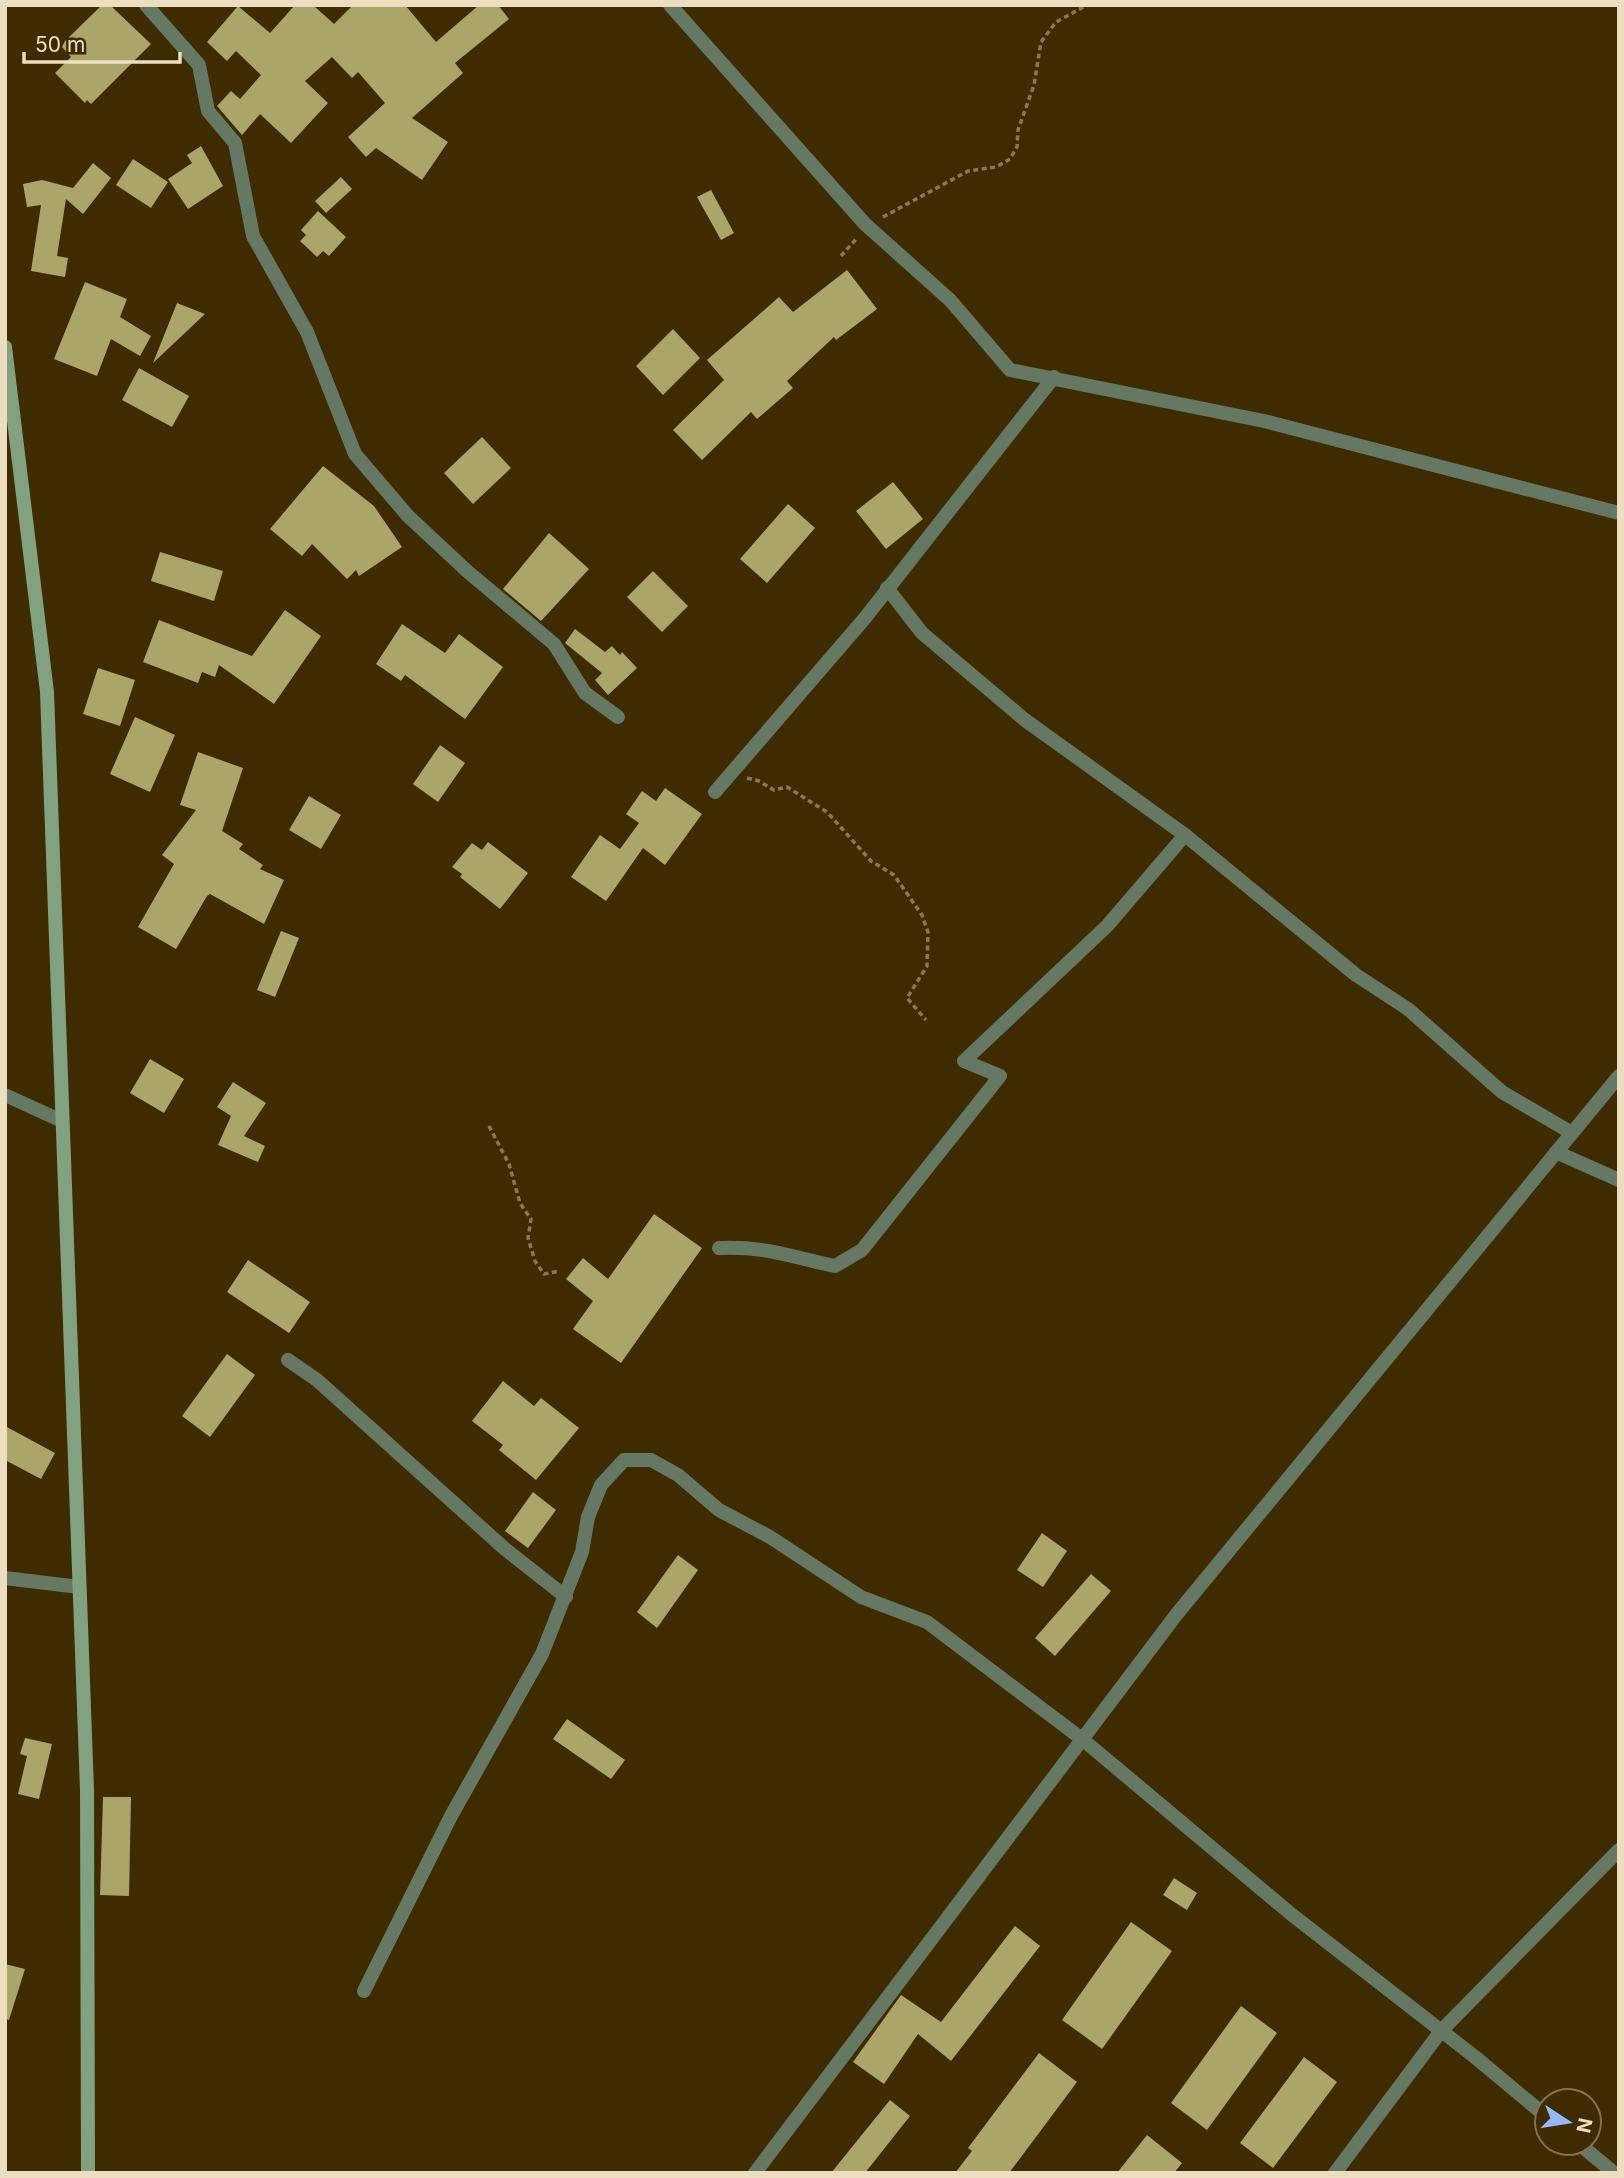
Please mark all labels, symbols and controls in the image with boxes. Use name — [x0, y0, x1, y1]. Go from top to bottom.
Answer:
scale bar — [24, 21, 180, 65]
text: 50 m — [35, 32, 85, 57]
north arrow — [1533, 2087, 1603, 2157]
text: N — [1571, 2116, 1597, 2135]

